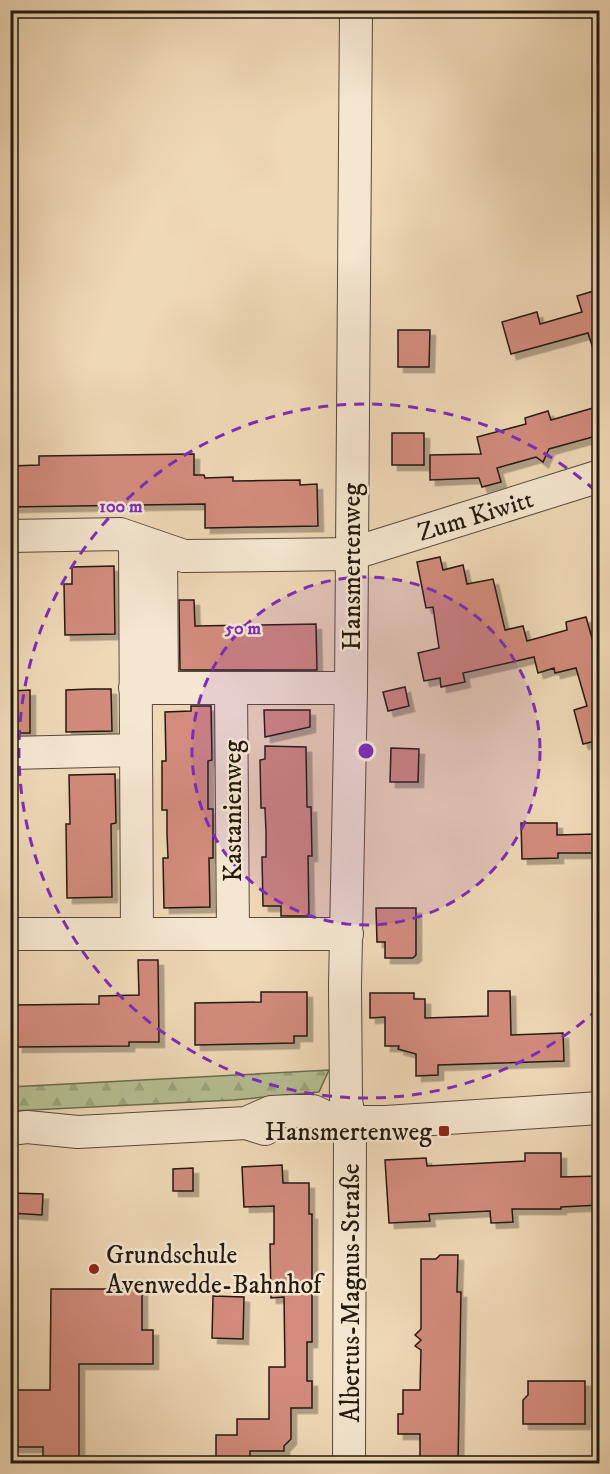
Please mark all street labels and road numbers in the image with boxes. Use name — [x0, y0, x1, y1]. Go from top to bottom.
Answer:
street label: Hansmertenweg — [336, 483, 369, 651]
street label: Zum Kiwitt — [414, 483, 537, 550]
street label: Kastanienweg — [217, 740, 250, 882]
street label: Albertus-Magnus-Straße — [335, 1164, 368, 1422]

